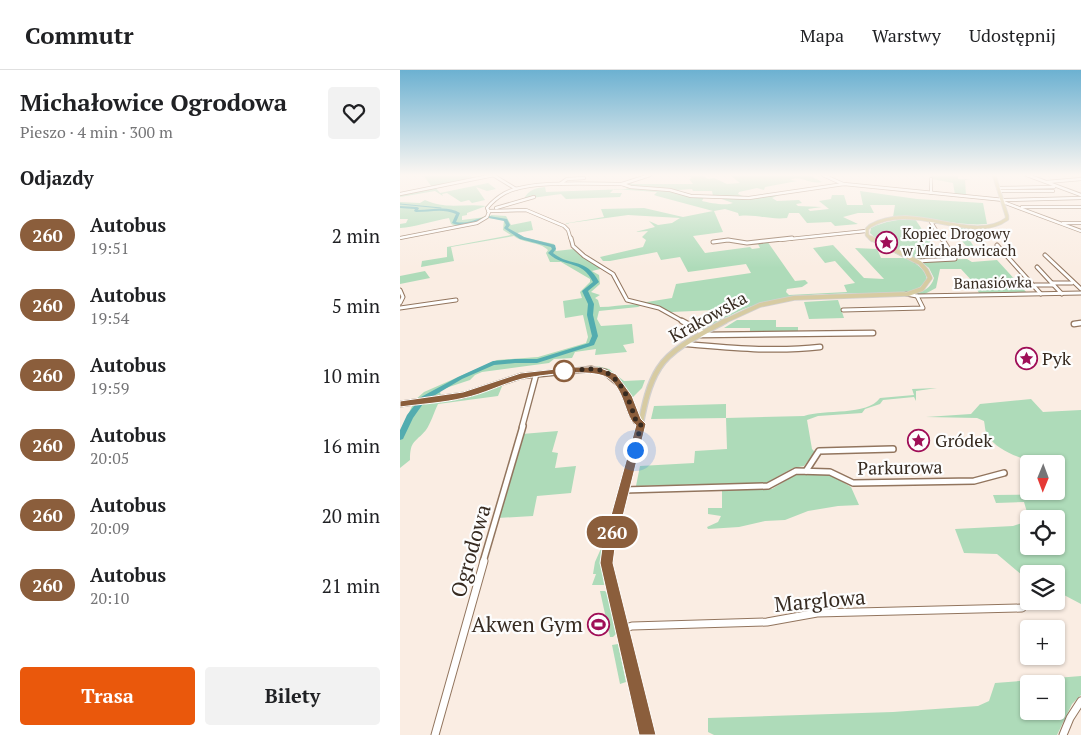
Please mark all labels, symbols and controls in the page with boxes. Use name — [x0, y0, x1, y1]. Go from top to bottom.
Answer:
text: Commutr — [25, 19, 134, 51]
text: Mapa — [800, 23, 844, 47]
text: Warstwy — [872, 23, 941, 47]
text: Udostępnij — [969, 23, 1056, 47]
text: Michałowice Ogrodowa — [20, 86, 287, 118]
button: heart — [328, 87, 380, 139]
text: Pieszo · 4 min · 300 m — [20, 121, 173, 143]
text: Odjazdy — [20, 165, 94, 190]
text: Autobus — [90, 212, 166, 237]
text: 260 — [32, 223, 63, 247]
text: 2 min — [332, 223, 380, 248]
place label: Kopiec Drogowy w Michałowicach — [901, 223, 1016, 260]
place icon: Kopiec Drogowy w Michałowicach — [874, 231, 898, 255]
text: 19:51 — [90, 237, 129, 259]
street label: Banasiówka — [953, 271, 1033, 293]
text: Autobus — [90, 282, 166, 307]
street label: Krakowska — [664, 285, 751, 347]
text: 260 — [32, 293, 63, 317]
text: 5 min — [332, 293, 380, 318]
text: 19:54 — [90, 307, 129, 329]
place label: Pyk — [1042, 346, 1072, 370]
place icon: Pyk — [1014, 347, 1038, 371]
text: Autobus — [90, 352, 166, 377]
unlabelled marker — [553, 360, 575, 382]
text: 260 — [32, 363, 63, 387]
text: 10 min — [322, 363, 380, 388]
text: 19:59 — [90, 377, 129, 399]
text: Autobus — [90, 422, 166, 447]
place label: Gródek — [935, 428, 993, 452]
place icon: Gródek — [907, 429, 931, 453]
text: 260 — [32, 433, 63, 457]
text: 16 min — [322, 433, 380, 458]
your location — [623, 438, 648, 463]
text: 20:05 — [90, 447, 129, 469]
street label: Parkurowa — [857, 454, 943, 480]
north arrow — [1020, 455, 1065, 500]
map controls — [1020, 455, 1065, 720]
text: Autobus — [90, 492, 166, 517]
street label: Ogrodowa — [443, 501, 497, 600]
text: 260 — [32, 503, 63, 527]
text: 20 min — [322, 503, 380, 528]
button: locate — [1020, 510, 1065, 555]
line badge: 260 — [583, 516, 641, 548]
text: 20:09 — [90, 517, 129, 539]
text: 260 — [597, 520, 627, 544]
text: Autobus — [90, 562, 166, 587]
button: layers — [1020, 565, 1065, 610]
text: 260 — [32, 573, 63, 597]
text: 21 min — [322, 573, 380, 598]
street label: Marglowa — [773, 582, 867, 618]
text: 20:10 — [90, 587, 129, 609]
place label: Akwen Gym — [471, 610, 583, 638]
sports icon: Akwen Gym — [587, 613, 611, 637]
button: + — [1020, 620, 1065, 665]
button: Trasa — [20, 667, 195, 725]
button: Bilety — [205, 667, 380, 725]
button: − — [1020, 675, 1065, 720]

